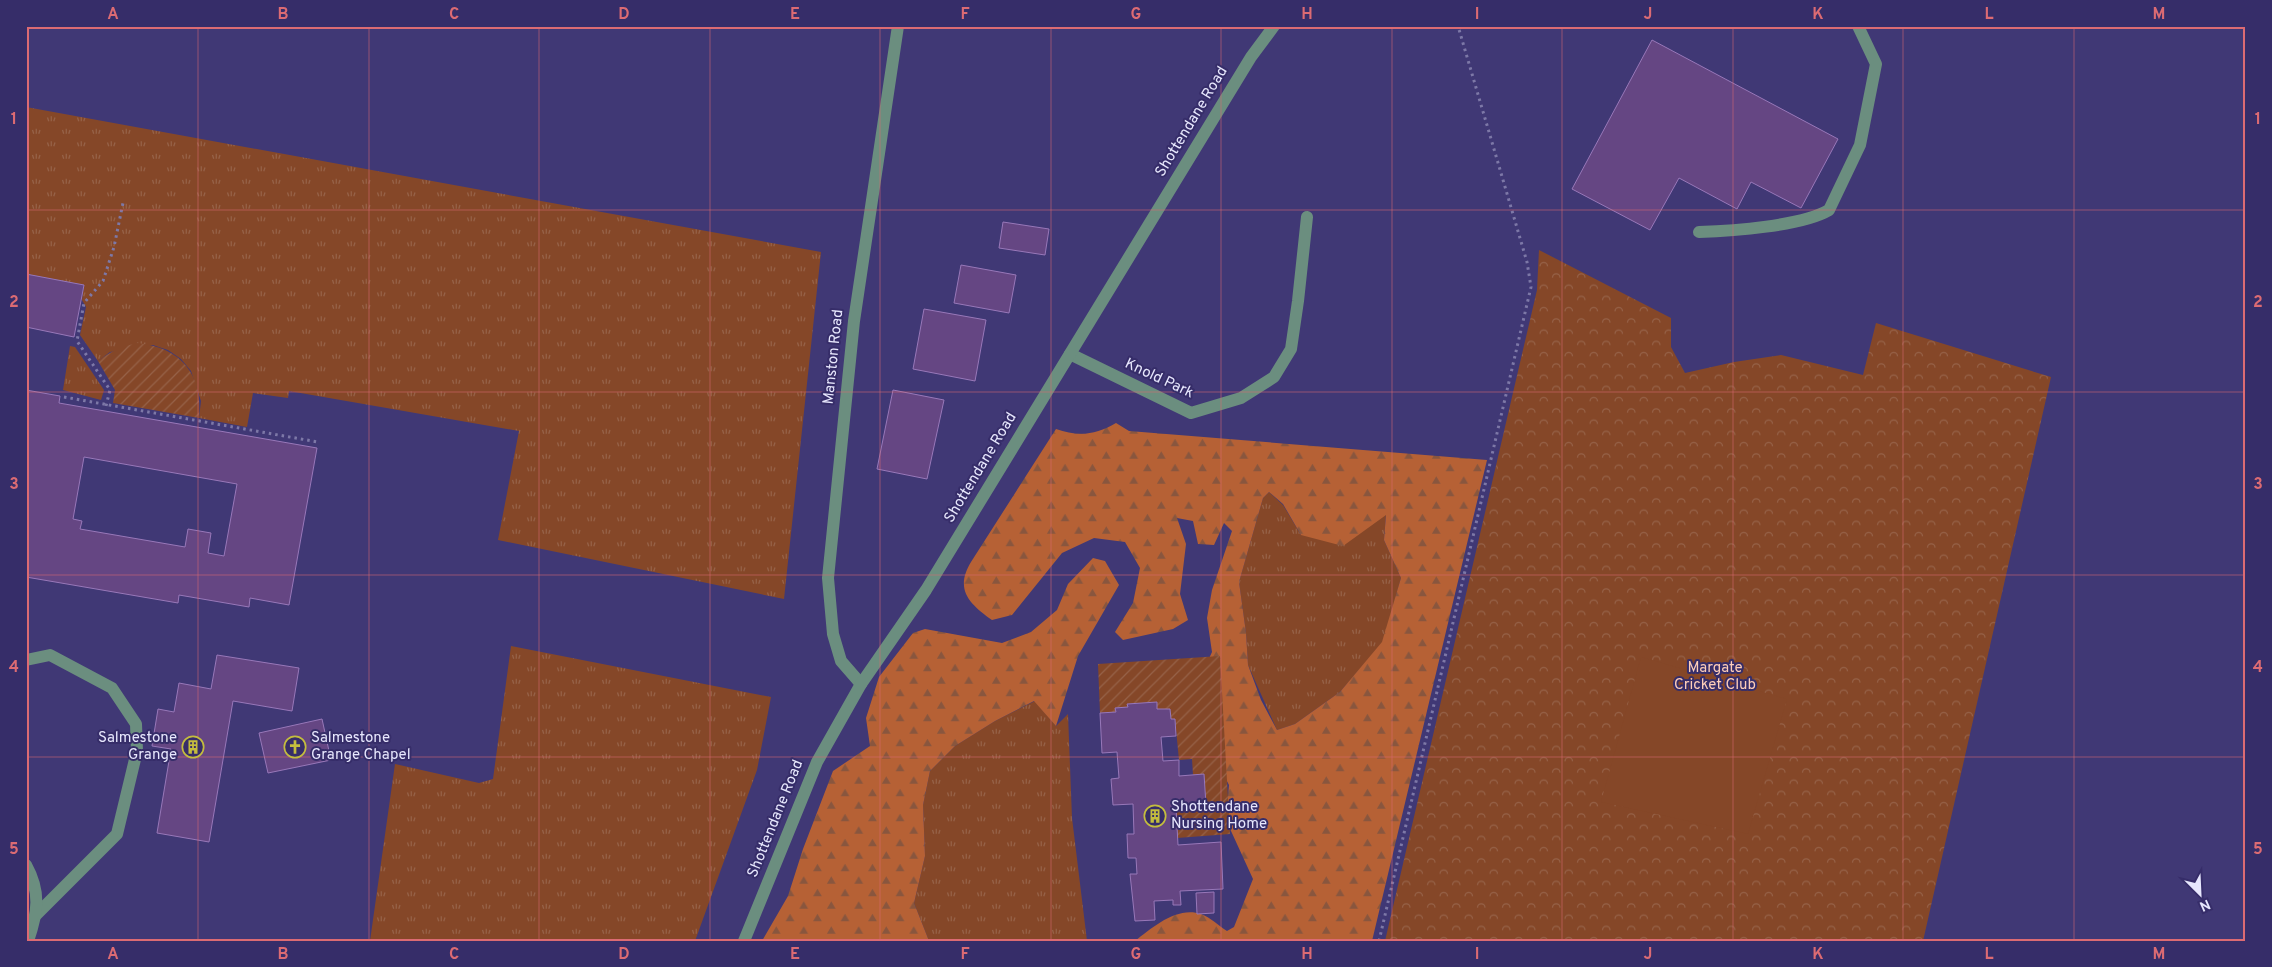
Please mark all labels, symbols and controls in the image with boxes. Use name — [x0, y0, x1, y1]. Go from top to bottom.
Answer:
text: A — [107, 5, 119, 25]
text: B — [277, 5, 289, 25]
text: C — [449, 5, 459, 25]
text: D — [618, 5, 630, 25]
text: E — [790, 5, 800, 25]
text: F — [960, 5, 970, 25]
text: G — [1131, 5, 1141, 25]
text: H — [1301, 5, 1313, 25]
text: I — [1475, 5, 1479, 25]
text: J — [1644, 5, 1652, 25]
text: K — [1812, 5, 1824, 25]
text: L — [1984, 5, 1994, 25]
text: M — [2153, 5, 2165, 25]
street label: Shottendane Road — [1152, 63, 1232, 181]
text: 1 — [11, 110, 17, 130]
text: 1 — [2255, 110, 2261, 130]
text: 2 — [9, 293, 19, 313]
text: 2 — [2253, 293, 2263, 313]
street label: Manston Road — [820, 308, 848, 406]
street label: Knold Park — [1122, 355, 1196, 403]
street label: Shottendane Road — [941, 409, 1021, 527]
text: 3 — [9, 475, 19, 495]
text: 3 — [2253, 475, 2263, 495]
text: 4 — [9, 658, 19, 678]
text: 4 — [2253, 658, 2263, 678]
park label: Margate Cricket Club — [1674, 659, 1756, 695]
place label: Salmestone Grange — [98, 729, 177, 765]
place label: Salmestone Grange Chapel — [311, 729, 411, 765]
building icon: Salmestone Grange — [181, 735, 205, 759]
church icon: Salmestone Grange Chapel — [283, 735, 307, 759]
street label: Shottendane Road — [744, 757, 808, 881]
place label: Shottendane Nursing Home — [1171, 798, 1267, 834]
building icon: Shottendane Nursing Home — [1143, 804, 1167, 828]
text: 5 — [9, 840, 19, 860]
text: 5 — [2253, 840, 2263, 860]
north arrow — [2174, 870, 2224, 920]
text: N — [2197, 895, 2213, 914]
text: A — [107, 945, 119, 965]
text: B — [277, 945, 289, 965]
text: C — [449, 945, 459, 965]
text: D — [618, 945, 630, 965]
text: E — [790, 945, 800, 965]
text: F — [960, 945, 970, 965]
text: G — [1131, 945, 1141, 965]
text: H — [1301, 945, 1313, 965]
text: I — [1475, 945, 1479, 965]
text: J — [1644, 945, 1652, 965]
text: K — [1812, 945, 1824, 965]
text: L — [1984, 945, 1994, 965]
text: M — [2153, 945, 2165, 965]

